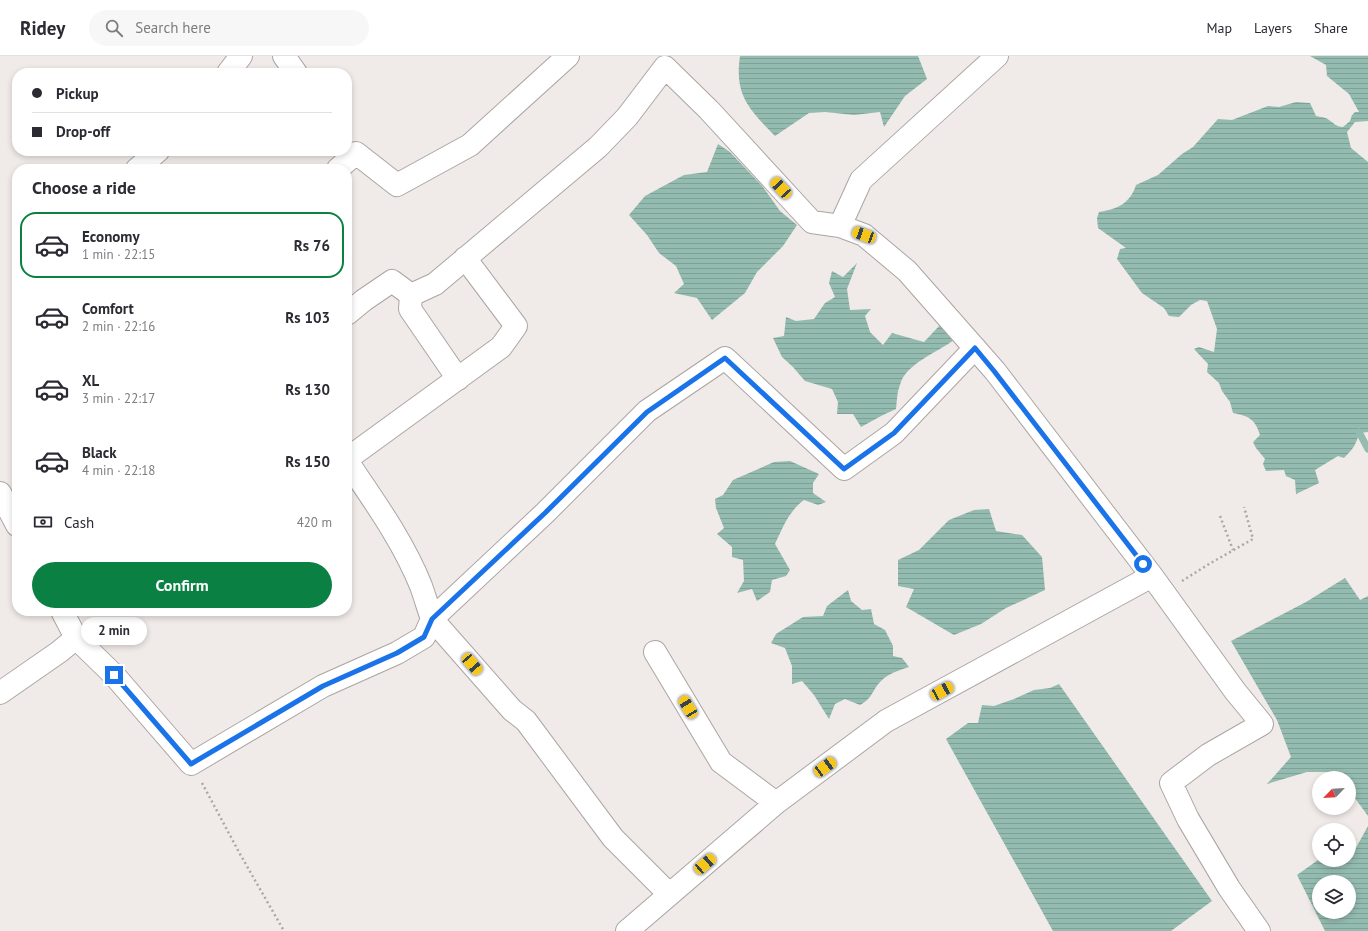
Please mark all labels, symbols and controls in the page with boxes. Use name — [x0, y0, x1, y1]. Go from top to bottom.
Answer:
search box — [89, 10, 369, 46]
text: Ridey — [20, 16, 65, 40]
icon: search — [103, 17, 125, 39]
text: Search here — [135, 18, 211, 37]
text: Map — [1206, 19, 1232, 37]
text: Layers — [1254, 19, 1292, 37]
text: Share — [1314, 19, 1348, 37]
text: Pickup — [56, 84, 99, 103]
text: Drop-off — [56, 122, 110, 141]
car — [768, 175, 794, 201]
text: Choose a ride — [32, 176, 136, 199]
car — [851, 225, 877, 245]
icon: car — [34, 227, 70, 263]
text: Economy — [82, 227, 140, 246]
text: Rs 76 — [294, 236, 330, 255]
text: 1 min · 22:15 — [82, 246, 155, 263]
icon: car — [34, 299, 70, 335]
text: Comfort — [82, 299, 134, 318]
text: Rs 103 — [285, 308, 330, 327]
text: 2 min · 22:16 — [82, 318, 155, 335]
icon: car — [34, 371, 70, 407]
text: XL — [82, 371, 99, 390]
text: Rs 130 — [285, 380, 330, 399]
text: 3 min · 22:17 — [82, 390, 155, 407]
icon: car — [34, 443, 70, 479]
text: Black — [82, 443, 117, 462]
text: Rs 150 — [285, 452, 330, 471]
text: 4 min · 22:18 — [82, 462, 155, 479]
icon: cash — [32, 511, 54, 533]
text: Cash — [64, 513, 94, 532]
text: 420 m — [297, 514, 332, 531]
route start — [1134, 555, 1152, 573]
button: Confirm — [32, 562, 332, 608]
callout: 2 min — [81, 617, 147, 645]
text: 2 min — [98, 622, 130, 639]
car — [460, 651, 484, 677]
route end — [105, 666, 123, 684]
car — [929, 680, 955, 702]
car — [677, 694, 699, 720]
car — [812, 755, 838, 779]
north arrow — [1312, 771, 1356, 815]
map controls — [1312, 771, 1356, 919]
button: locate — [1312, 823, 1356, 867]
car — [692, 852, 718, 876]
button: layers — [1312, 875, 1356, 919]

